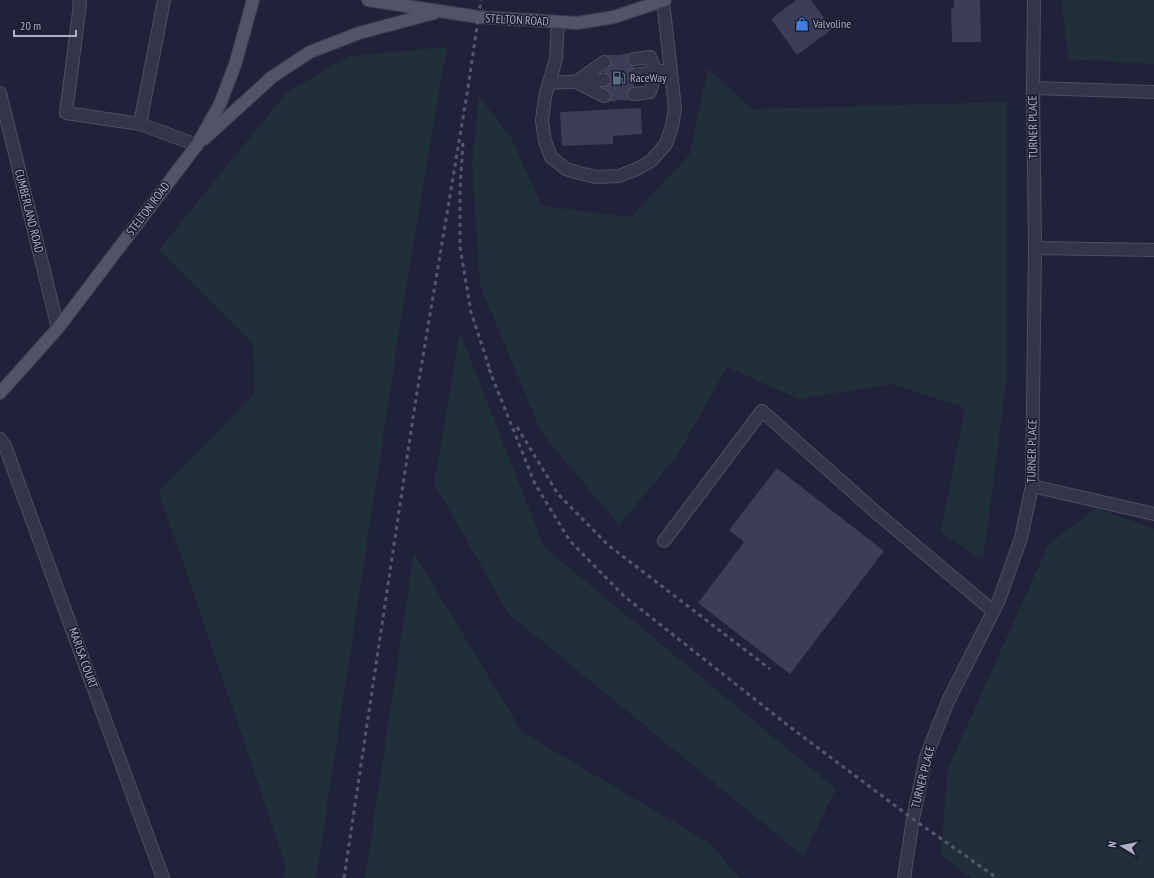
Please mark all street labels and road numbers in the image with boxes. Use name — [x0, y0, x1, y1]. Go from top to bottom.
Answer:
street label: STELTON ROAD — [485, 10, 549, 29]
street label: TURNER PLACE — [1024, 95, 1041, 159]
street label: CUMBERLAND ROAD — [12, 167, 47, 254]
street label: STELTON ROAD — [122, 179, 173, 239]
street label: TURNER PLACE — [1023, 419, 1040, 483]
street label: MARISA COURT — [66, 625, 102, 691]
street label: TURNER PLACE — [908, 744, 938, 810]

